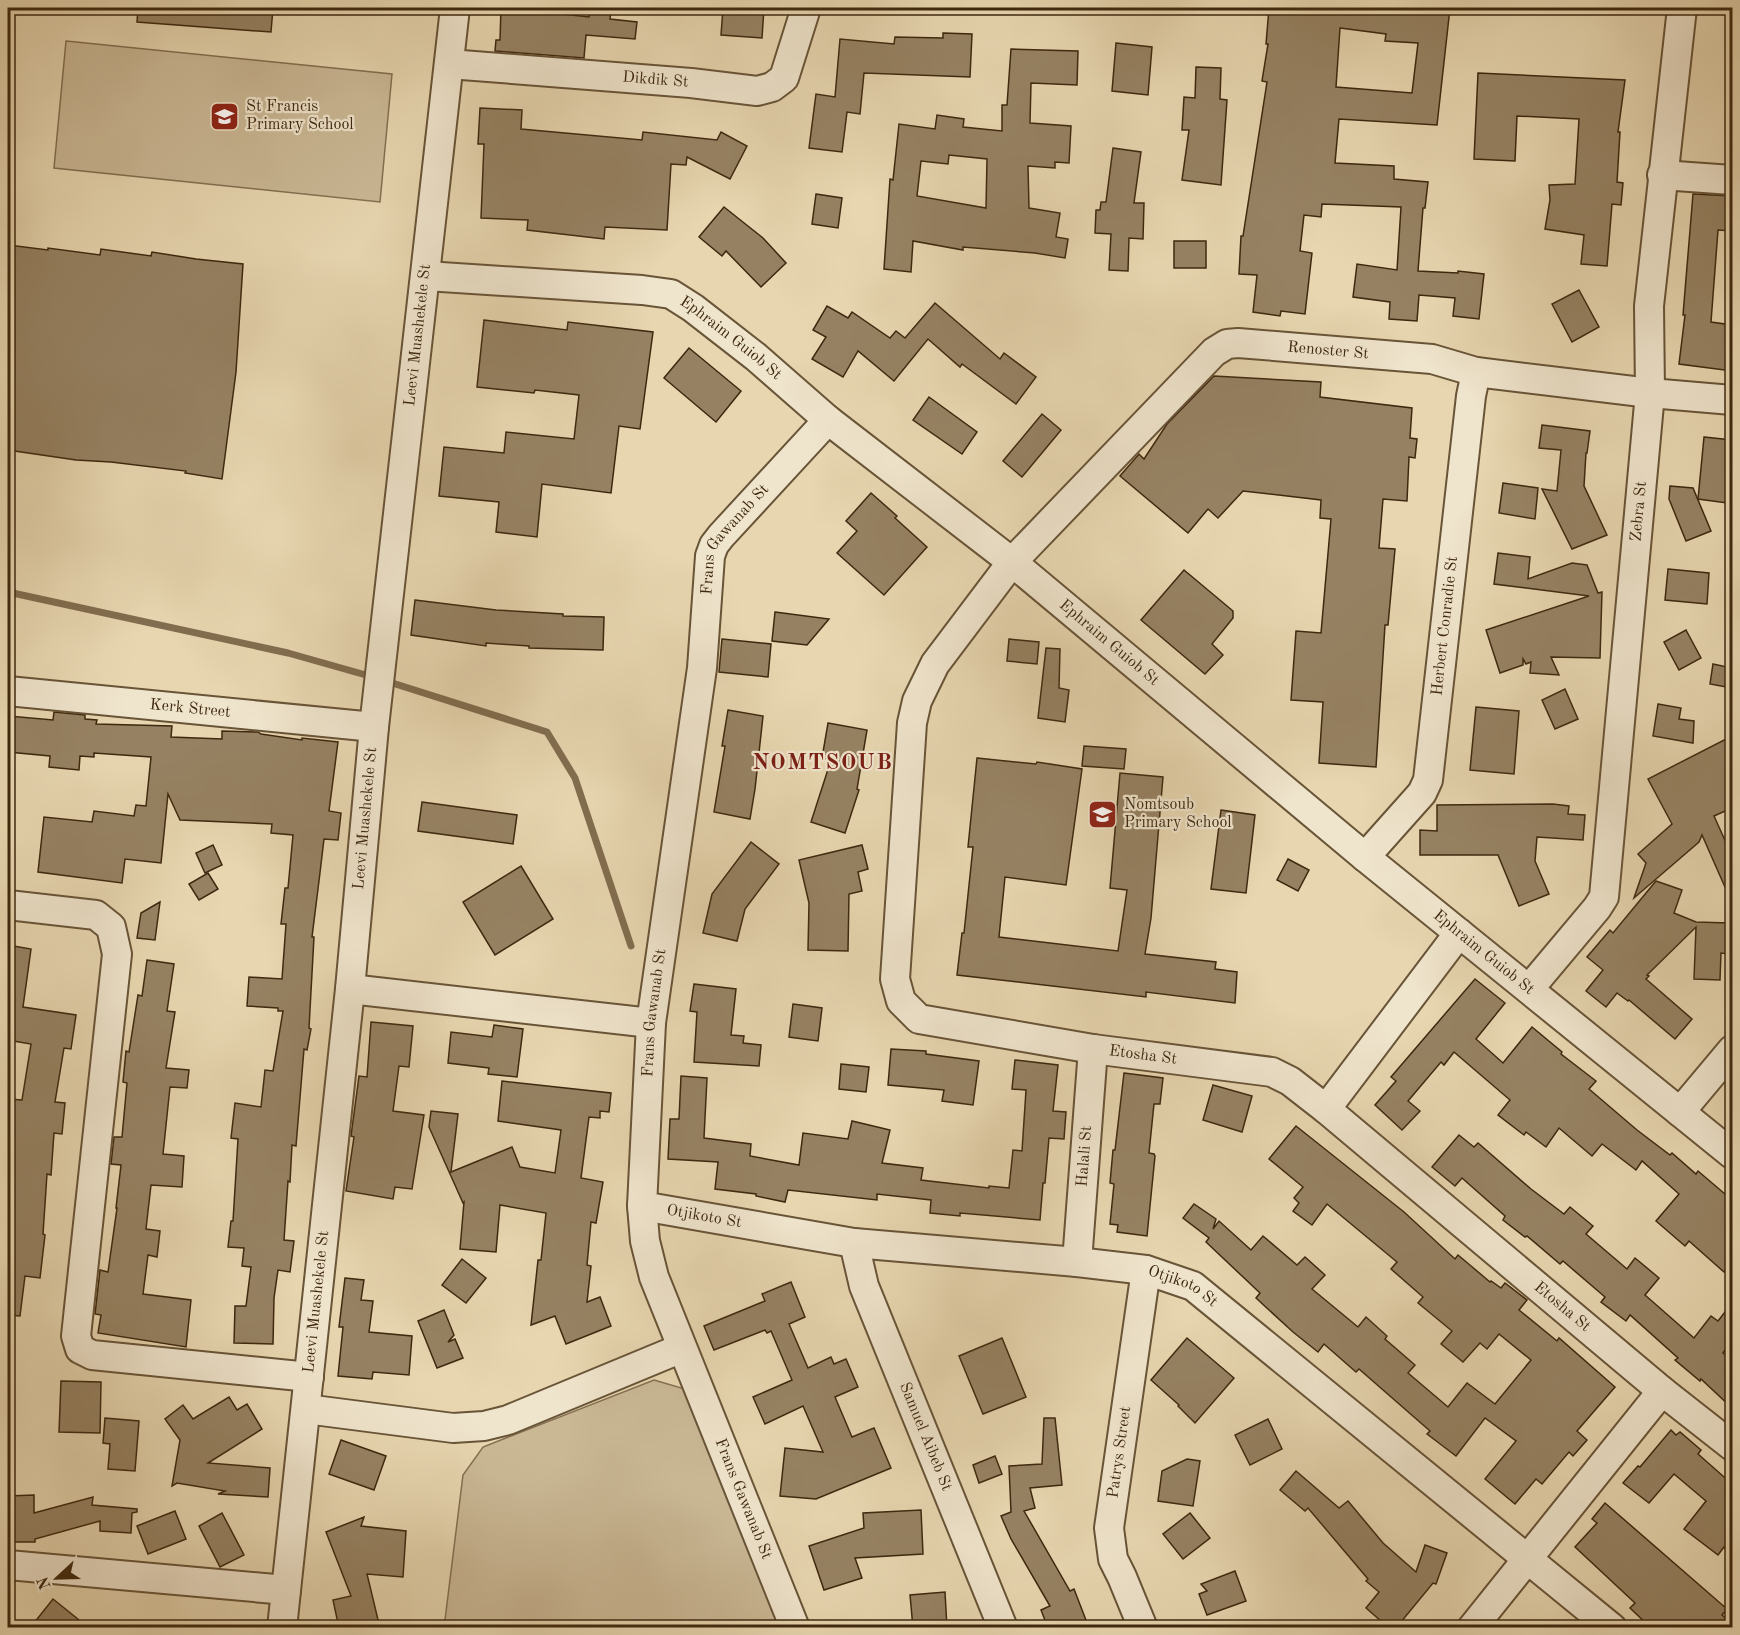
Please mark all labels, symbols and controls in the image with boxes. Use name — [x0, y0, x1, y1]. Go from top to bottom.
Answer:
street label: Dikdik St — [622, 70, 689, 91]
place label: St Francis Primary School — [246, 99, 354, 133]
school or university icon: St Francis Primary School — [209, 100, 241, 132]
street label: Leevi Muashekele St — [402, 263, 434, 407]
street label: Ephraim Guiob St — [677, 294, 785, 383]
street label: Renoster St — [1287, 339, 1370, 363]
street label: Zebra St — [1628, 480, 1650, 542]
street label: Frans Gawanab St — [699, 481, 772, 596]
street label: Herbert Conradie St — [1429, 555, 1461, 697]
street label: Ephraim Guiob St — [1056, 597, 1162, 689]
street label: Kerk Street — [149, 697, 232, 721]
street label: Leevi Muashekele St — [351, 746, 380, 890]
district label: NOMTSOUB — [753, 752, 893, 774]
place label: Nomtsoub Primary School — [1124, 797, 1232, 831]
school or university icon: Nomtsoub Primary School — [1087, 798, 1119, 830]
street label: Ephraim Guiob St — [1430, 907, 1537, 998]
street label: Frans Gawanab St — [640, 947, 670, 1078]
street label: Etosha St — [1108, 1043, 1178, 1068]
street label: Halali St — [1075, 1125, 1095, 1188]
street label: Otjikoto St — [665, 1202, 743, 1231]
street label: Leevi Muashekele St — [301, 1229, 332, 1374]
street label: Otjikoto St — [1146, 1263, 1221, 1311]
street label: Etosha St — [1531, 1279, 1594, 1335]
street label: Samuel Aibeb St — [896, 1380, 955, 1494]
street label: Patrys Street — [1105, 1405, 1134, 1499]
street label: Frans Gawanab St — [711, 1436, 775, 1562]
north arrow — [27, 1548, 87, 1608]
text: N — [35, 1573, 55, 1592]

